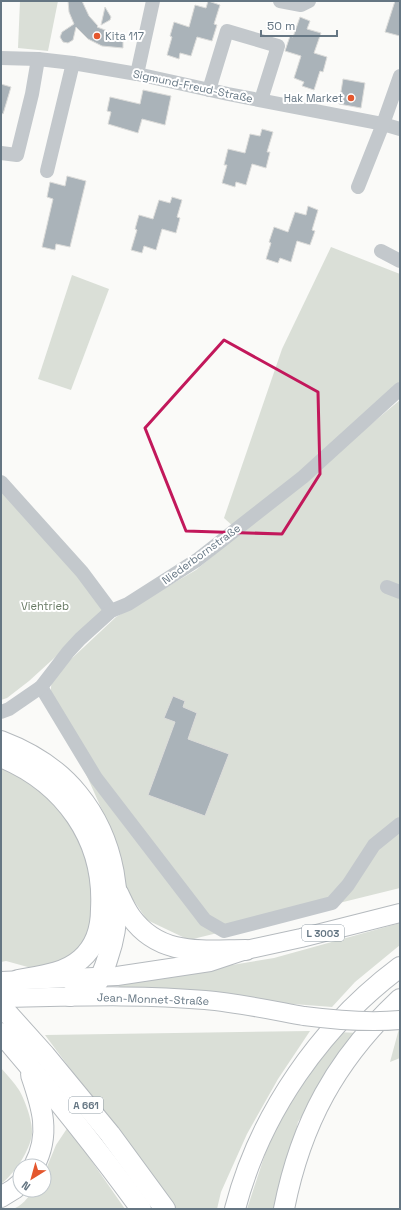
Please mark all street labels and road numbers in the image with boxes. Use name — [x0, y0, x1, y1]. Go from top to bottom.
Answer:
street label: Sigmund-Freud-Straße — [132, 66, 254, 106]
street label: Niederbornstraße — [159, 521, 243, 587]
road number: L 3003 — [302, 925, 344, 941]
street label: Jean-Monnet-Straße — [97, 990, 209, 1008]
road number: A 661 — [69, 1097, 103, 1113]

